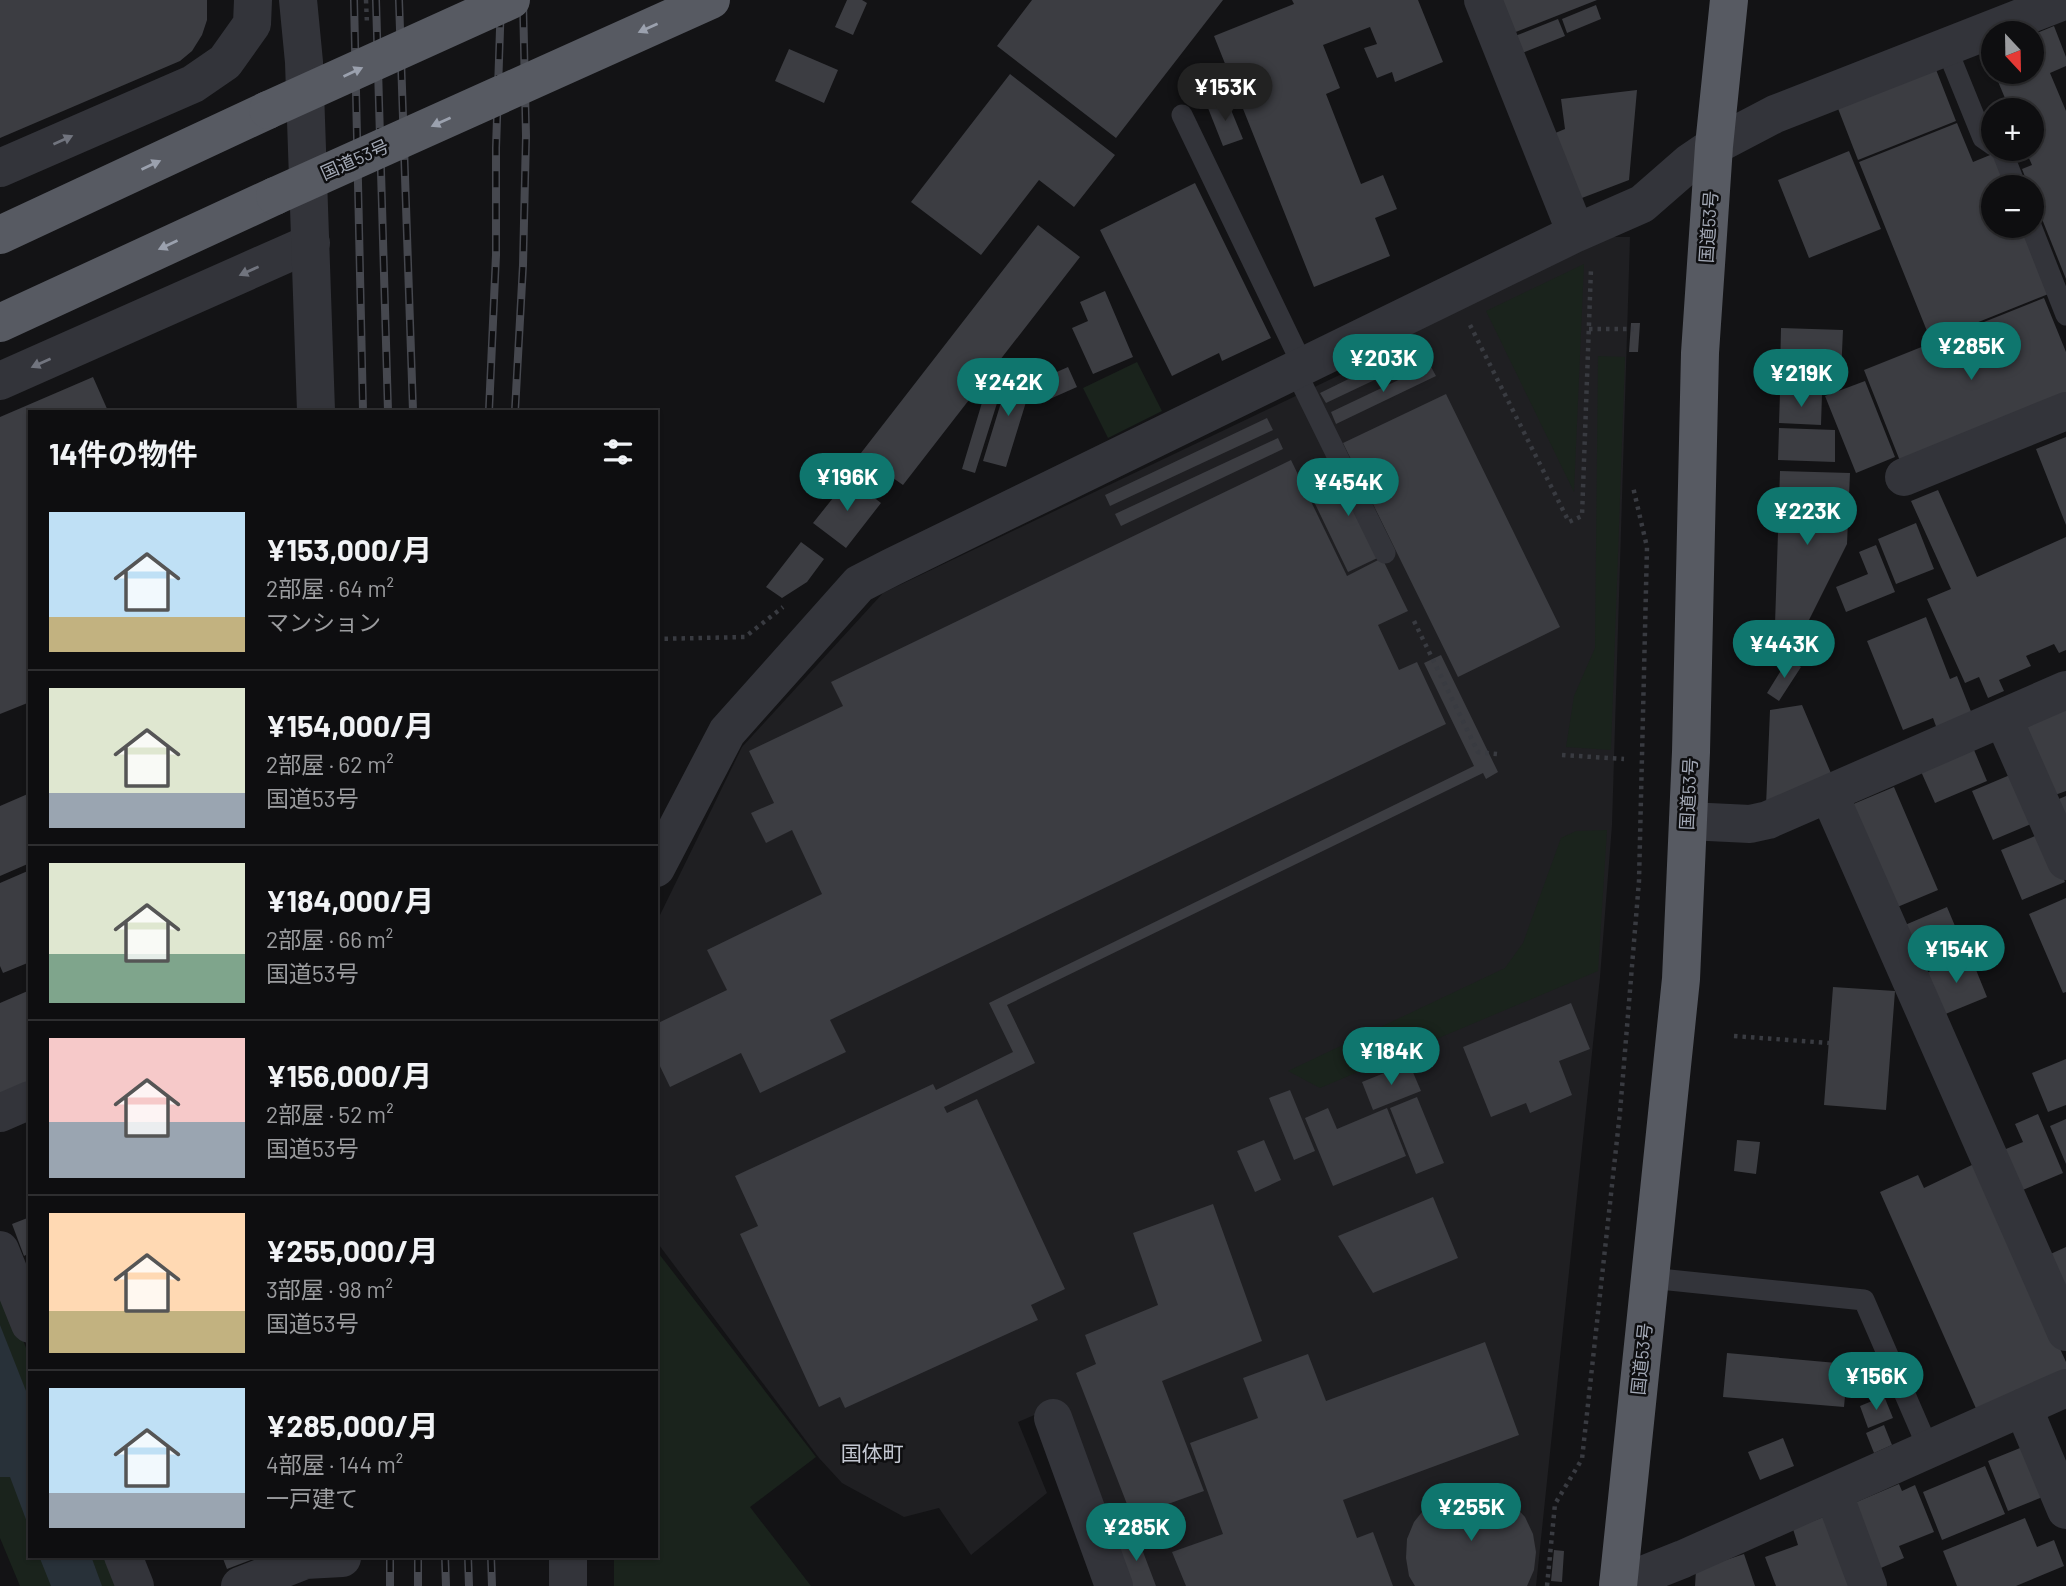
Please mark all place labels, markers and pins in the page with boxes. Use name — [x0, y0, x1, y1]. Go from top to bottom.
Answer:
pin: ¥153K — [1176, 64, 1274, 123]
pin: ¥285K — [1922, 322, 2020, 382]
pin: ¥203K — [1334, 334, 1432, 394]
pin: ¥219K — [1752, 350, 1850, 409]
pin: ¥242K — [959, 358, 1057, 418]
pin: ¥196K — [798, 454, 896, 513]
pin: ¥454K — [1299, 458, 1397, 518]
pin: ¥223K — [1758, 488, 1856, 547]
pin: ¥443K — [1735, 620, 1833, 680]
pin: ¥154K — [1907, 926, 2005, 985]
pin: ¥184K — [1342, 1028, 1440, 1087]
pin: ¥156K — [1827, 1352, 1925, 1412]
pin: ¥255K — [1422, 1484, 1520, 1543]
pin: ¥285K — [1087, 1504, 1185, 1563]

